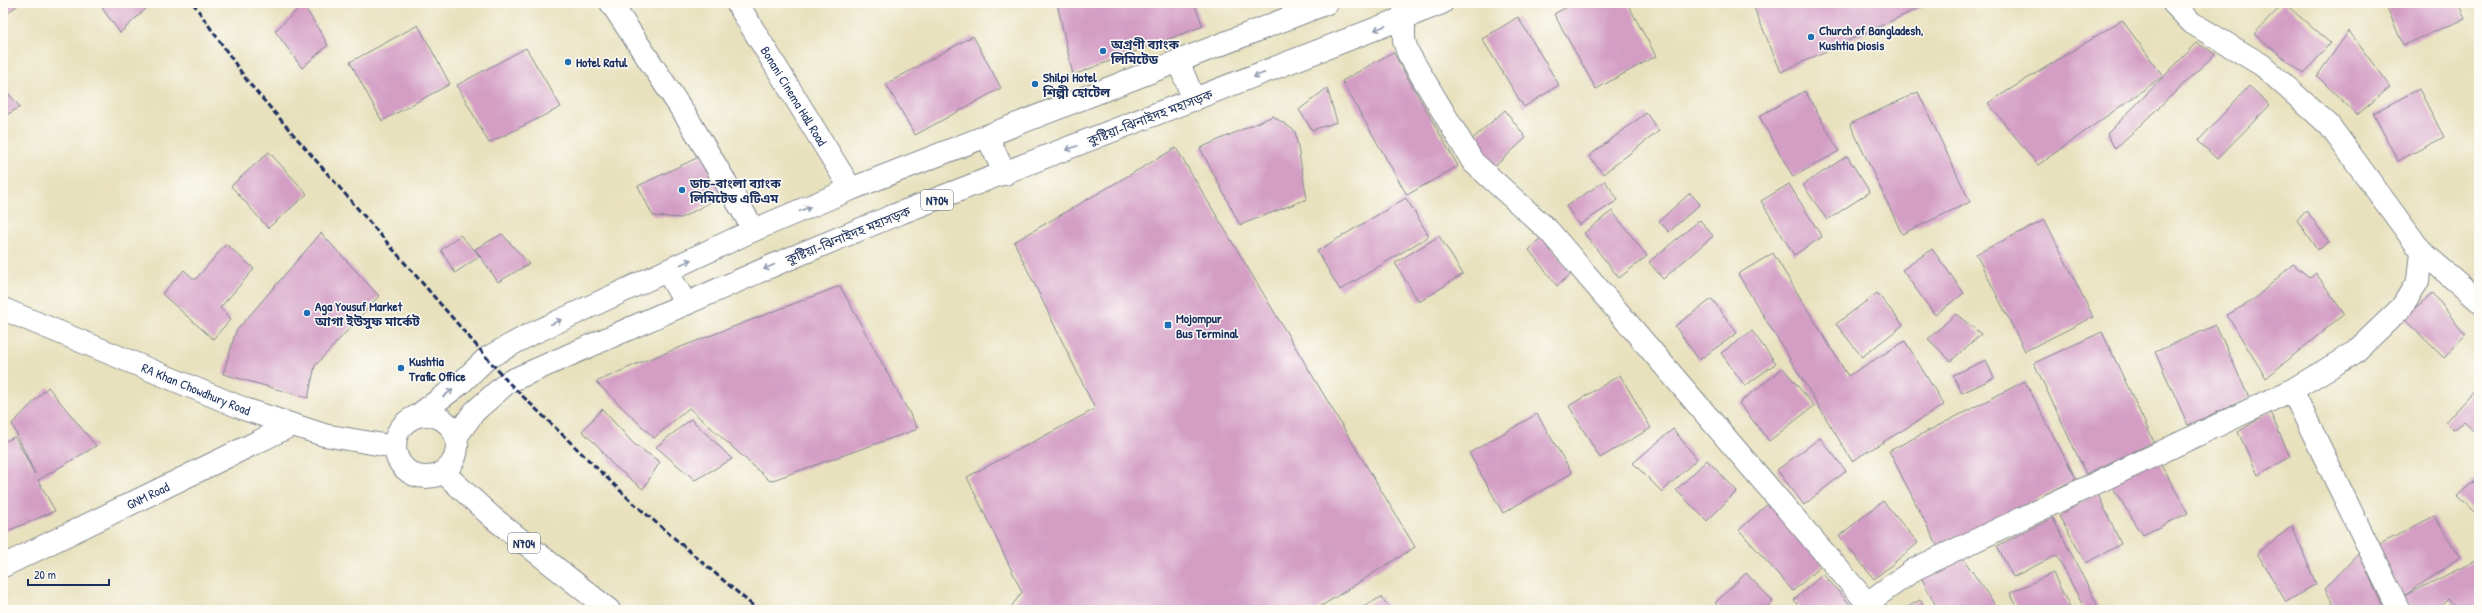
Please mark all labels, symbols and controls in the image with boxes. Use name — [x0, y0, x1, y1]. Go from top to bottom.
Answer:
place label: Church of Bangladesh, Kushtia Diosis — [1819, 21, 1924, 54]
one-way arrow — [1375, 25, 1387, 33]
marker: Church of Bangladesh, Kushtia Diosis — [1806, 32, 1816, 42]
place label: অগ্রণী ব্যাংক লিমিটেড — [1110, 35, 1180, 68]
street label: Bonani Cinema Hall Road — [757, 43, 831, 149]
marker: অগ্রণী ব্যাংক লিমিটেড — [1098, 46, 1108, 56]
place label: Hotel Ratul — [576, 53, 628, 71]
marker: Hotel Ratul — [563, 57, 573, 67]
place label: Shilpi Hotel শিল্পী হোটেল — [1042, 68, 1110, 101]
one-way arrow — [1253, 72, 1265, 80]
marker: Shilpi Hotel শিল্পী হোটেল — [1030, 79, 1040, 89]
street label: কুষ্টিয়া-ঝিনাইদহ মহাসড়ক — [1084, 85, 1216, 150]
one-way arrow — [1067, 144, 1079, 152]
place label: ডাচ-বাংলা ব্যাংক লিমিটেড এটিএম — [689, 174, 781, 207]
marker: ডাচ-বাংলা ব্যাংক লিমিটেড এটিএম — [677, 185, 687, 195]
road number: N704 — [921, 190, 953, 210]
street label: কুষ্টিয়া-ঝিনাইদহ মহাসড়ক — [782, 202, 914, 269]
one-way arrow — [798, 204, 810, 212]
one-way arrow — [680, 258, 692, 265]
one-way arrow — [764, 264, 776, 272]
place label: Aga Yousuf Market আগা ইউসুফ মার্কেট — [314, 297, 420, 330]
marker: Aga Yousuf Market আগা ইউসুফ মার্কেট — [302, 308, 312, 318]
place label: Mojompur Bus Terminal — [1176, 309, 1239, 342]
one-way arrow — [549, 318, 561, 325]
marker: Mojompur Bus Terminal — [1163, 320, 1173, 330]
place label: Kushtia Trafic Office — [408, 352, 466, 385]
street label: RA Khan Chowdhury Road — [139, 358, 253, 419]
marker: Kushtia Trafic Office — [396, 363, 406, 373]
one-way arrow — [442, 389, 453, 397]
street label: GNM Road — [123, 477, 172, 513]
road number: N704 — [508, 533, 540, 553]
scale bar — [28, 561, 109, 587]
text: 20 m — [34, 566, 56, 583]

